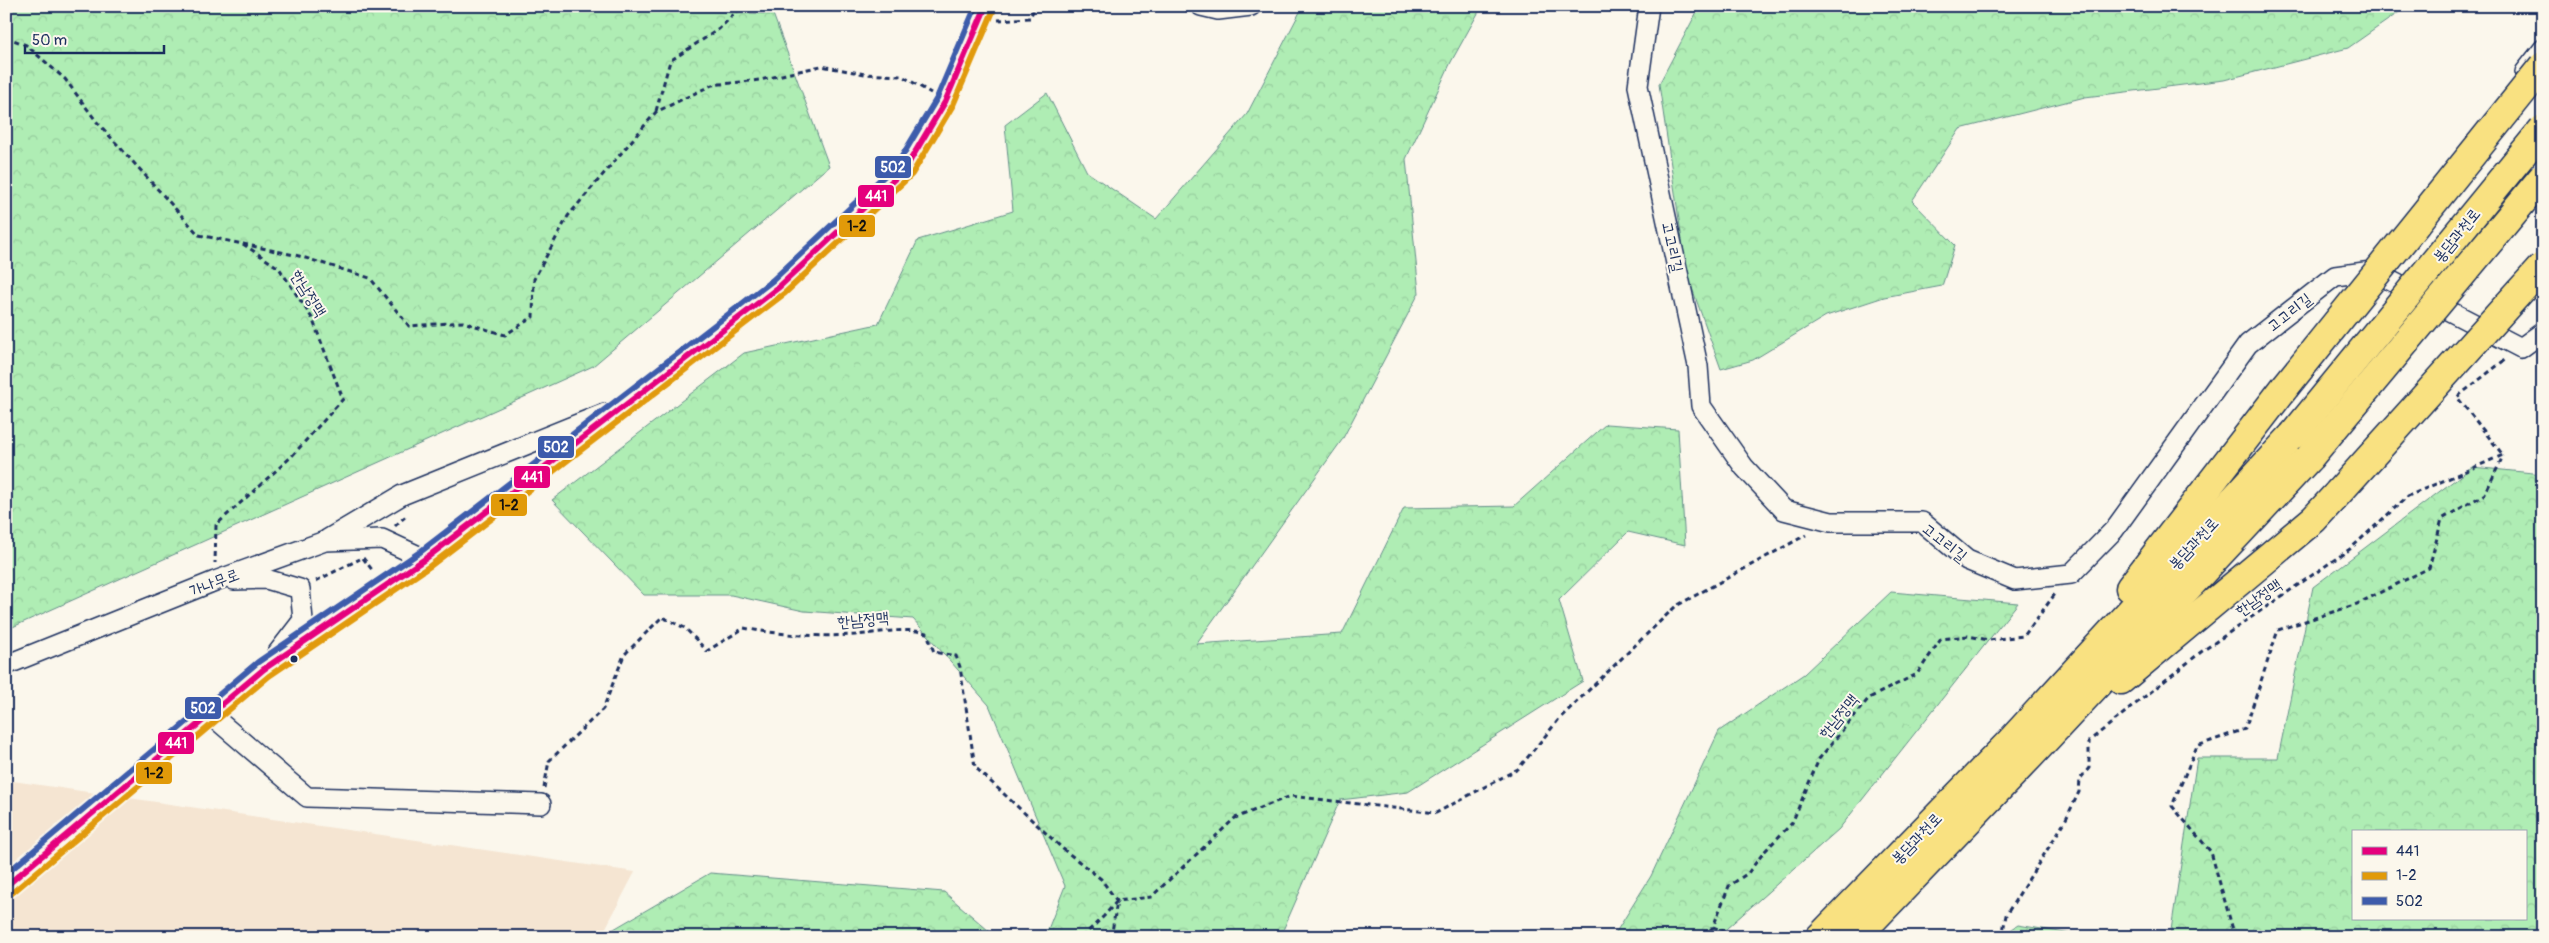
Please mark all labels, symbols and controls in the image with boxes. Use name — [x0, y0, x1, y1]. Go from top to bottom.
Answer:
scale bar — [25, 22, 164, 54]
text: 50 m — [32, 31, 67, 50]
line badge: 502 — [874, 155, 912, 179]
text: 502 — [881, 159, 906, 176]
line badge: 441 — [857, 184, 895, 208]
text: 441 — [865, 188, 887, 205]
street label: 봉담과천로 — [2429, 204, 2485, 267]
line badge: 1-2 — [838, 214, 876, 238]
text: 1-2 — [847, 218, 867, 235]
street label: 고고리길 — [1657, 220, 1687, 275]
street label: 한남정맥 — [286, 266, 330, 321]
street label: 고고리길 — [2263, 289, 2316, 337]
line badge: 502 — [537, 435, 575, 459]
text: 502 — [544, 439, 569, 456]
line badge: 441 — [513, 465, 551, 489]
text: 441 — [521, 469, 543, 486]
line badge: 1-2 — [490, 493, 528, 517]
text: 1-2 — [499, 497, 519, 514]
street label: 봉담과천로 — [2164, 513, 2223, 574]
street label: 고고리길 — [1918, 519, 1971, 567]
street label: 가나무로 — [187, 564, 242, 601]
street label: 한남정맥 — [2232, 575, 2285, 621]
street label: 한남정맥 — [837, 608, 890, 632]
unlabelled marker — [289, 654, 299, 664]
street label: 한남정맥 — [1815, 690, 1863, 743]
line badge: 502 — [184, 696, 222, 720]
text: 502 — [191, 700, 216, 717]
line badge: 441 — [157, 731, 195, 755]
text: 441 — [165, 735, 187, 752]
line badge: 1-2 — [135, 761, 173, 785]
text: 1-2 — [144, 765, 164, 782]
street label: 봉담과천로 — [1887, 809, 1946, 869]
legend — [2352, 830, 2526, 920]
text: 441 — [2396, 842, 2419, 861]
text: 1-2 — [2396, 866, 2417, 885]
text: 502 — [2396, 892, 2423, 911]

